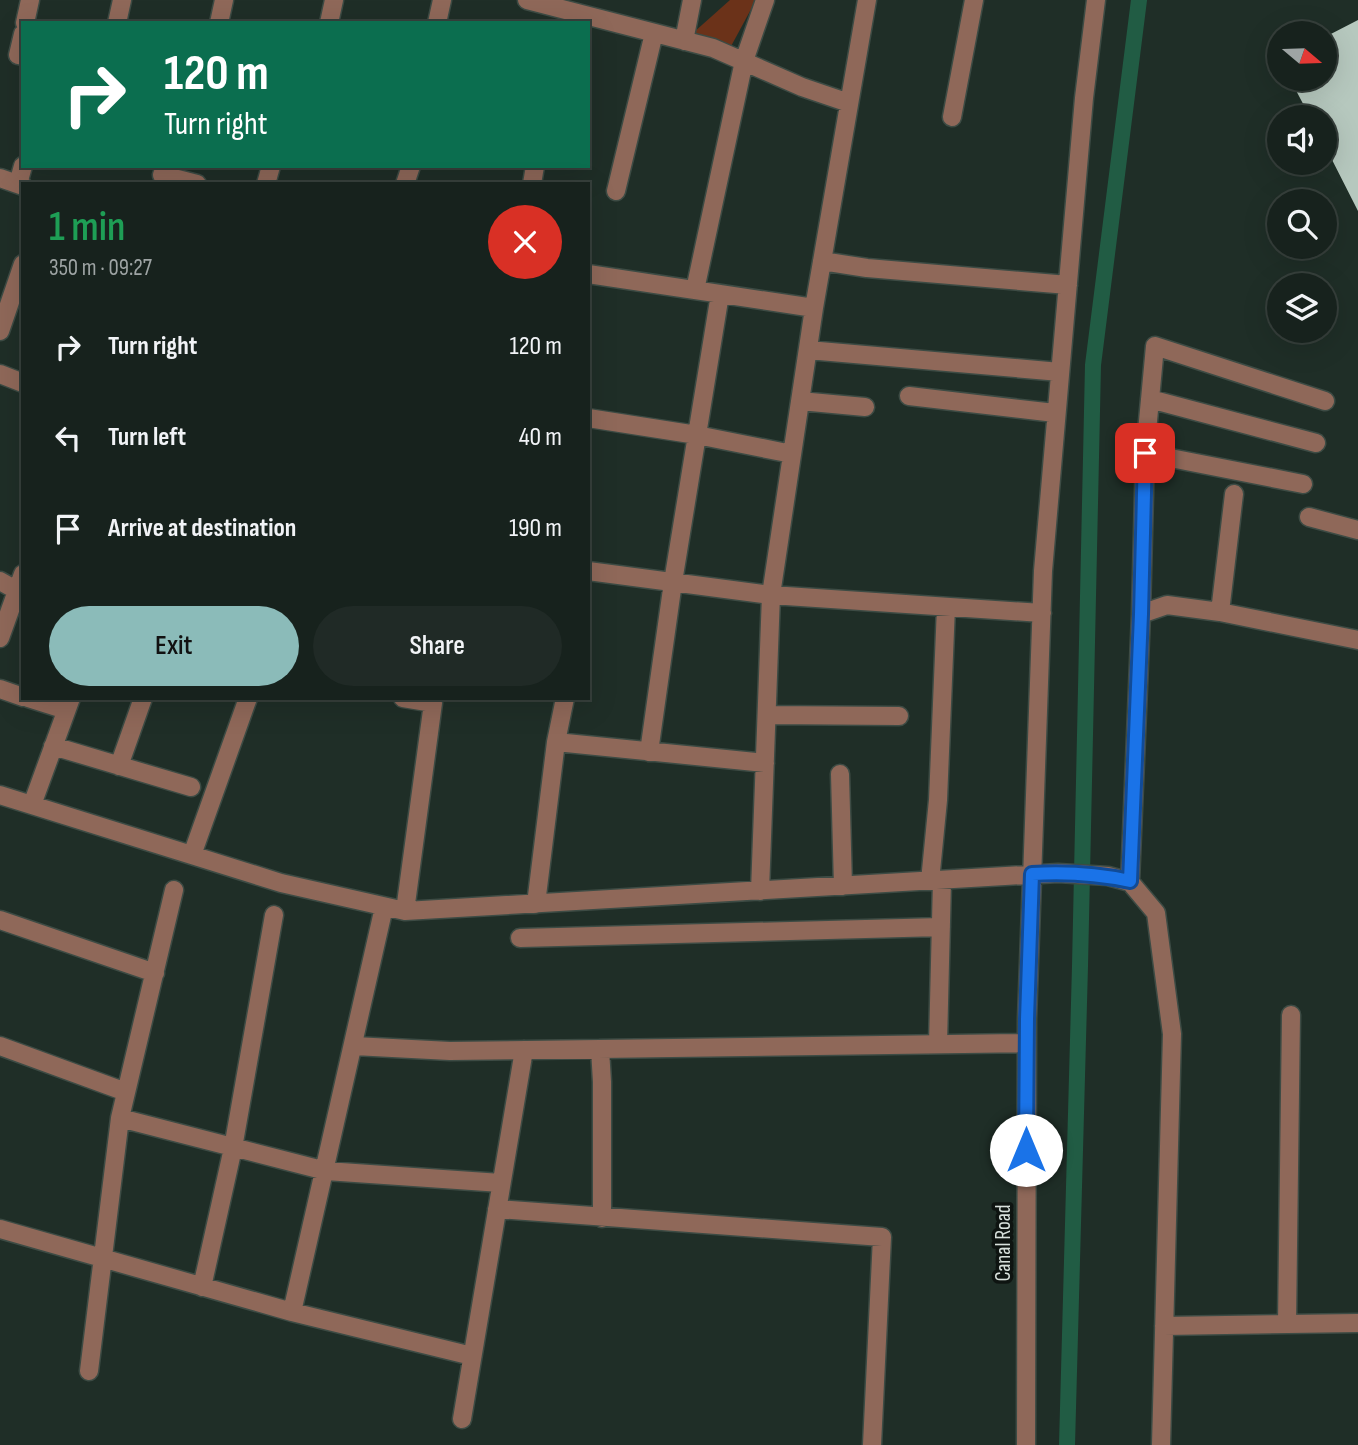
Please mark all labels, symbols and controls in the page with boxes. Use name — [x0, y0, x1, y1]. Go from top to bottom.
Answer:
north arrow — [1267, 21, 1337, 91]
map controls — [1267, 21, 1337, 343]
text: 120 m — [164, 45, 269, 104]
icon: right — [49, 49, 140, 140]
text: Turn right — [164, 105, 268, 144]
button: sound — [1267, 105, 1337, 175]
button: search — [1267, 189, 1337, 259]
text: 1 min — [49, 202, 125, 253]
button: close — [488, 205, 562, 279]
text: 350 m · 09:27 — [49, 254, 152, 282]
button: layers — [1267, 273, 1337, 343]
icon: right — [49, 328, 87, 366]
text: Turn right — [108, 331, 197, 362]
text: 120 m — [509, 331, 562, 362]
icon: left — [49, 419, 87, 457]
text: Turn left — [108, 422, 186, 453]
text: 40 m — [519, 422, 562, 453]
pin — [1115, 423, 1175, 483]
icon: arrive — [1126, 434, 1164, 472]
icon: arrive — [49, 510, 87, 548]
text: Arrive at destination — [108, 513, 296, 544]
text: 190 m — [509, 513, 562, 544]
button: Exit — [49, 606, 299, 686]
button: Share — [313, 606, 562, 686]
position arrow — [989, 1113, 1063, 1187]
street label: Canal Road — [991, 1204, 1016, 1282]

